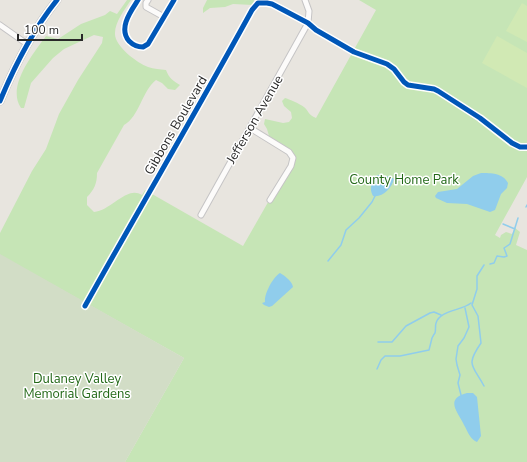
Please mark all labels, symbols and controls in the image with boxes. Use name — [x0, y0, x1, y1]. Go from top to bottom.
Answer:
scale bar — [18, 16, 82, 42]
text: 100 m — [24, 22, 59, 38]
street label: Jefferson Avenue — [222, 72, 288, 168]
street label: Gibbons Boulevard — [140, 73, 212, 178]
park label: County Home Park — [349, 171, 459, 189]
park label: Dulaney Valley Memorial Gardens — [23, 370, 131, 403]

